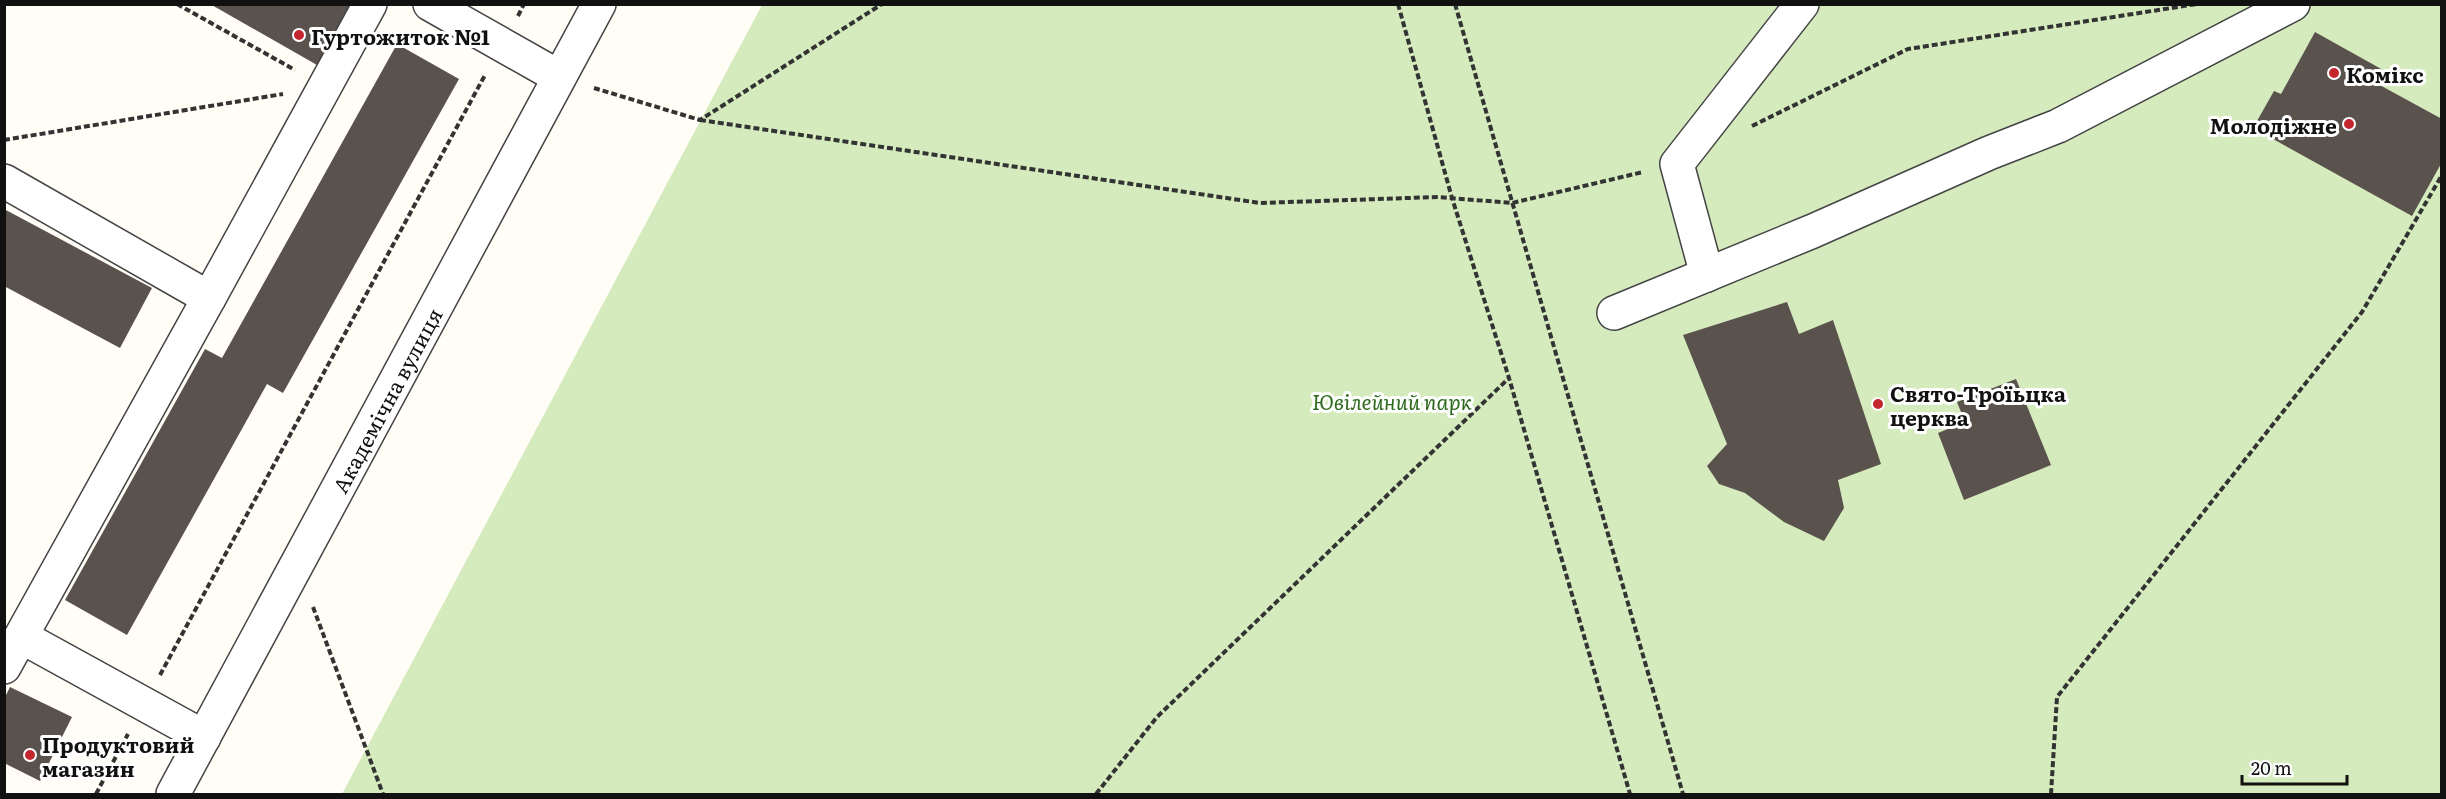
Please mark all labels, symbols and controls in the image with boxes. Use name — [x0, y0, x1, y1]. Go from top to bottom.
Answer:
place label: Гуртожиток №1 — [311, 20, 490, 51]
marker: Гуртожиток №1 — [292, 28, 306, 42]
place label: Комікс — [2346, 58, 2424, 89]
marker: Комікс — [2327, 66, 2341, 80]
place label: Молодіжне — [2210, 109, 2337, 140]
marker: Молодіжне — [2342, 117, 2356, 131]
street label: Академічна вулиця — [323, 302, 448, 498]
place label: Свято-Троїьцка церква — [1890, 377, 2067, 432]
park label: Ювілейний парк — [1312, 385, 1473, 416]
marker: Свято-Троїьцка церква — [1871, 397, 1885, 411]
place label: Продуктовий магазин — [42, 728, 195, 783]
marker: Продуктовий магазин — [23, 748, 37, 762]
scale bar — [2242, 748, 2347, 786]
text: 20 m — [2251, 754, 2292, 781]

